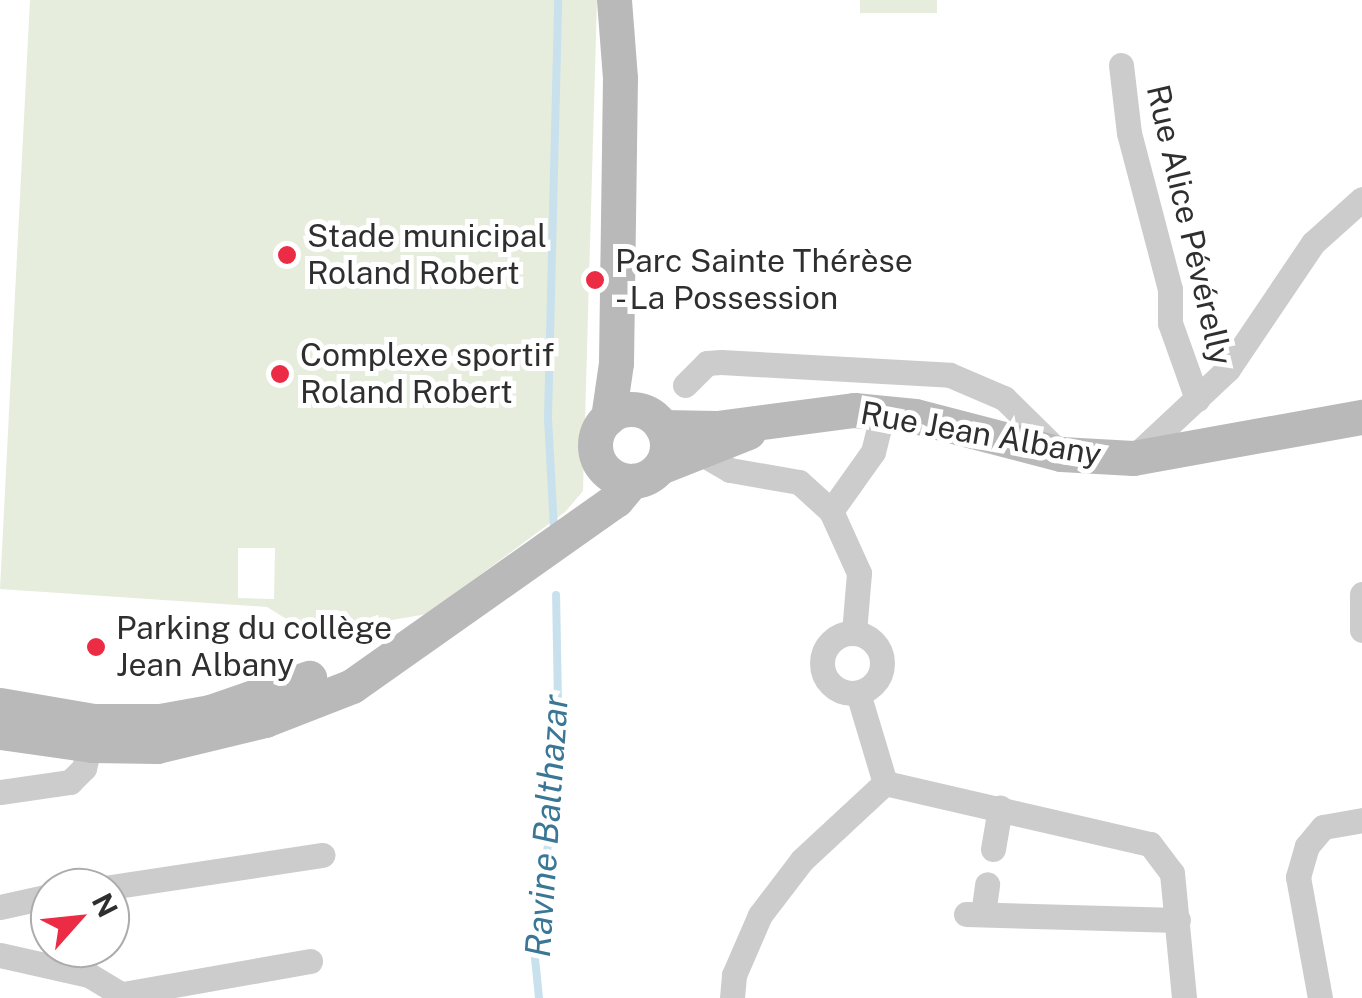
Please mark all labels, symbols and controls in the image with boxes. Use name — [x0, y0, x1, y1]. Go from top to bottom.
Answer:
street label: Rue Alice Pévérelly — [1138, 81, 1240, 369]
place label: Stade municipal Roland Robert — [307, 218, 547, 293]
place label: Parc Sainte Thérèse - La Possession — [615, 243, 913, 318]
marker: Stade municipal Roland Robert — [276, 244, 298, 266]
marker: Parc Sainte Thérèse - La Possession — [584, 269, 606, 291]
place label: Complexe sportif Roland Robert — [300, 337, 555, 412]
marker: Complexe sportif Roland Robert — [269, 363, 291, 385]
street label: Rue Jean Albany — [858, 394, 1104, 474]
place label: Parking du collège Jean Albany — [116, 610, 393, 685]
marker: Parking du collège Jean Albany — [85, 636, 107, 658]
water label: Ravine Balthazar — [517, 693, 577, 959]
north arrow — [30, 868, 130, 968]
text: N — [86, 888, 125, 922]

